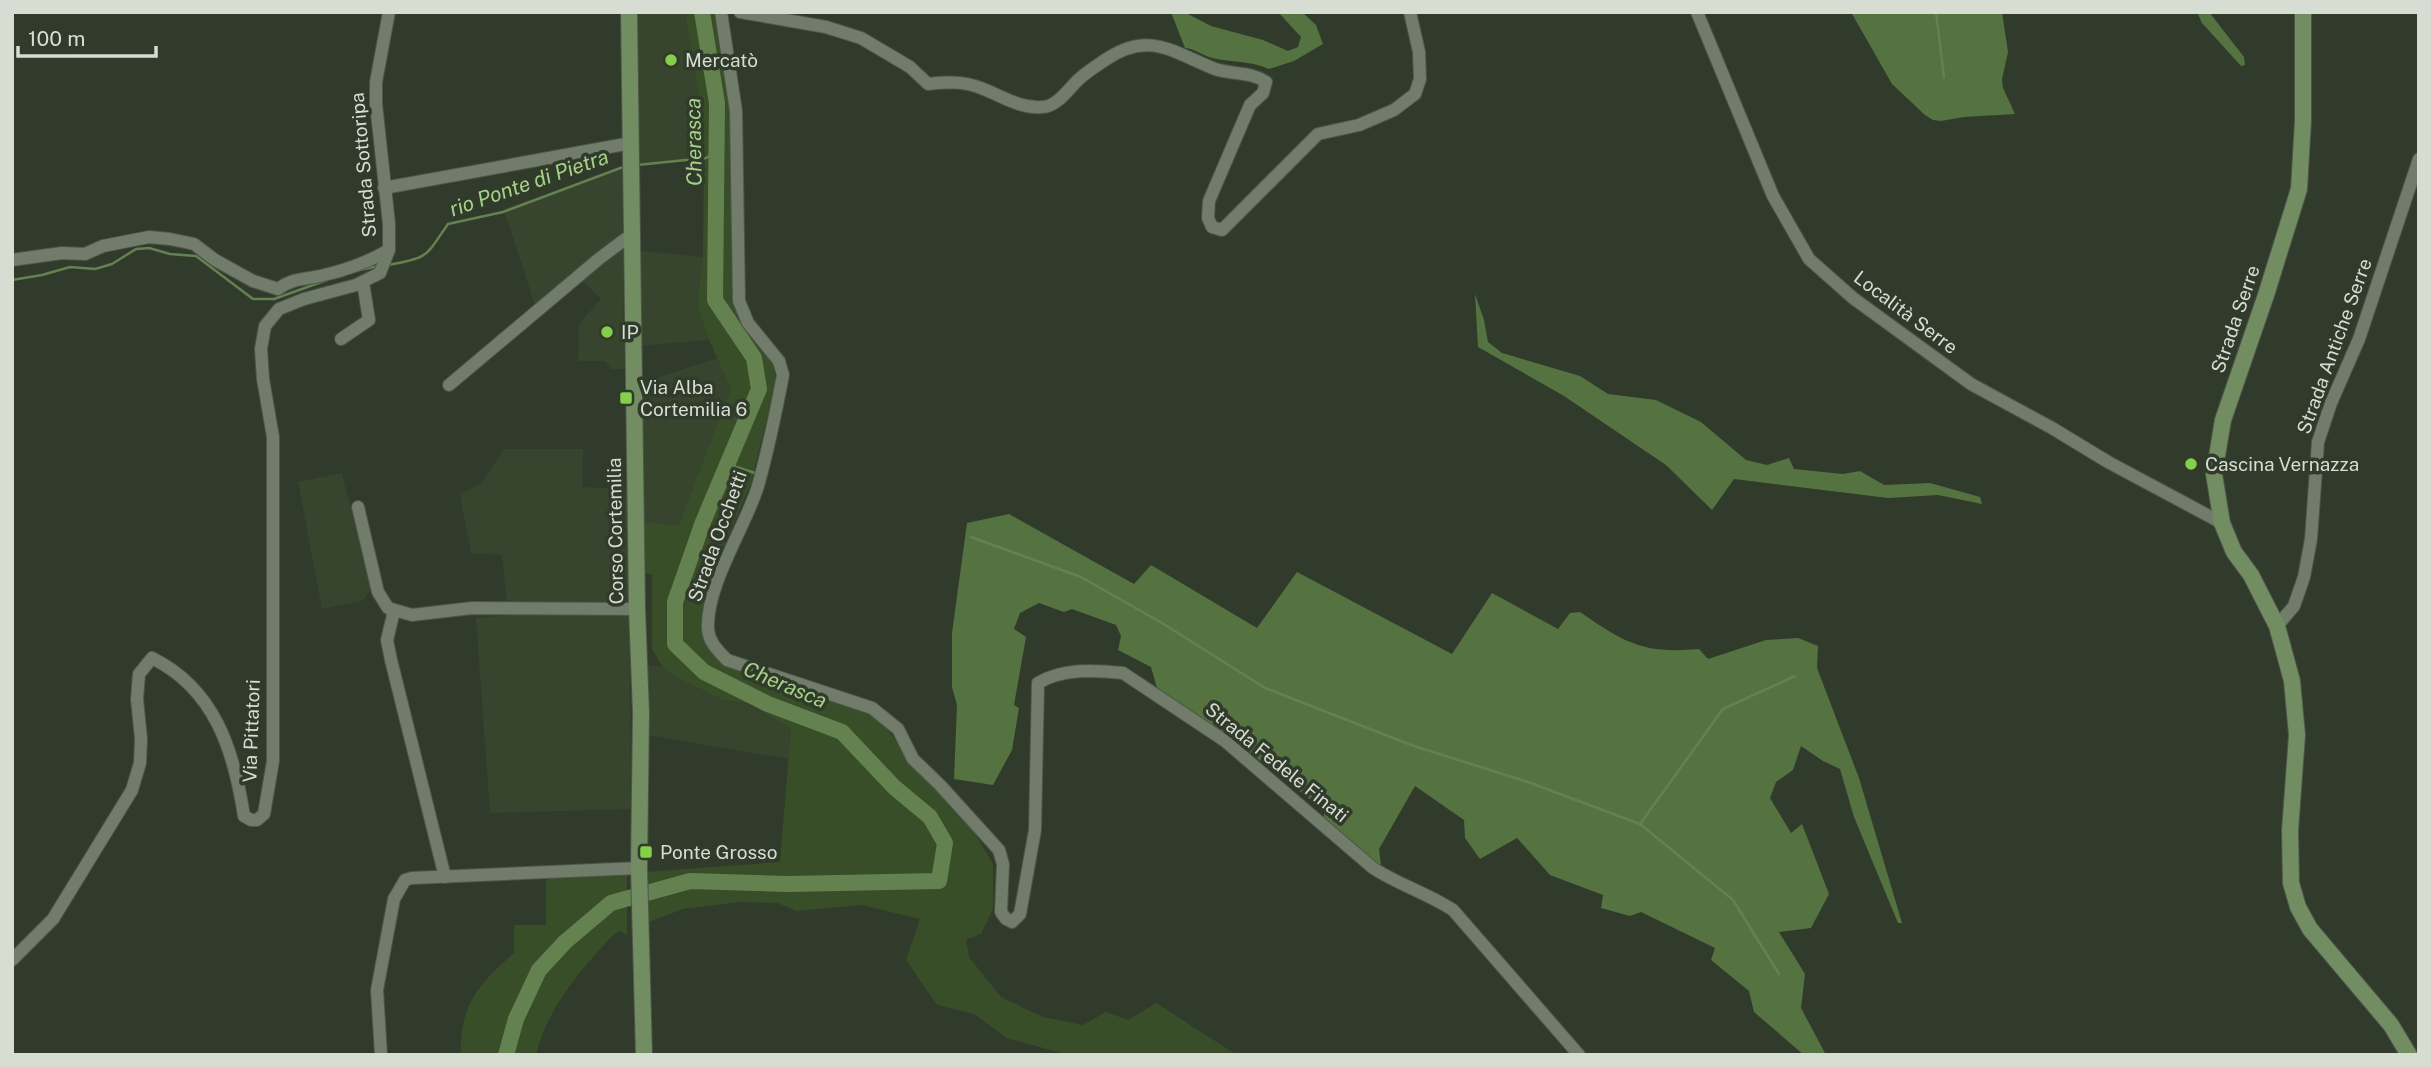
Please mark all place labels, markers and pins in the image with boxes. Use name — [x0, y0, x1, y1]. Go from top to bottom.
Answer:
place label: Mercatò — [685, 49, 758, 71]
marker: Mercatò — [663, 52, 679, 68]
place label: IP — [621, 321, 638, 343]
marker: IP — [599, 324, 615, 340]
place label: Via Alba Cortemilia 6 — [640, 376, 747, 420]
marker: Via Alba Cortemilia 6 — [618, 390, 634, 406]
place label: Cascina Vernazza — [2205, 453, 2359, 475]
marker: Cascina Vernazza — [2183, 456, 2199, 472]
place label: Ponte Grosso — [660, 841, 777, 863]
marker: Ponte Grosso — [638, 844, 654, 860]

